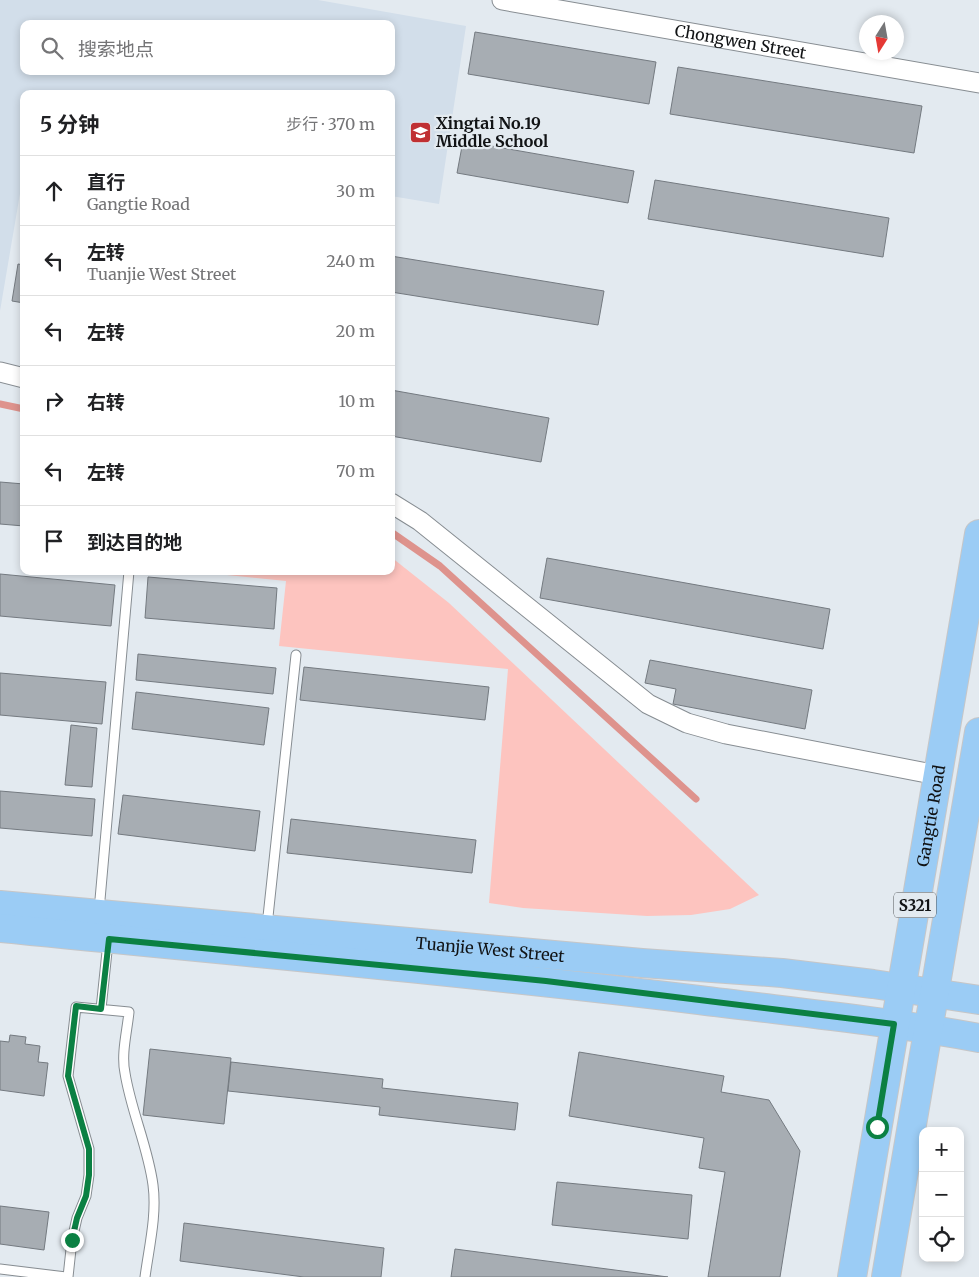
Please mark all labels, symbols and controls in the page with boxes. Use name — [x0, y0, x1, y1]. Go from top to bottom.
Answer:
north arrow — [859, 15, 904, 60]
search box — [20, 20, 395, 75]
street label: Chongwen Street — [673, 20, 808, 63]
icon: search — [38, 34, 66, 62]
text: 搜索地点 — [78, 37, 154, 61]
text: 5 分钟 — [40, 111, 99, 138]
place label: Xingtai No.19 Middle School — [436, 113, 548, 151]
text: 步行 · 370 m — [286, 114, 375, 134]
school or university icon: Xingtai No.19 Middle School — [408, 120, 432, 144]
text: 直行 — [87, 170, 125, 194]
icon: ahead — [40, 177, 68, 205]
text: 30 m — [336, 181, 375, 201]
text: Gangtie Road — [87, 194, 190, 214]
text: 左转 — [87, 240, 125, 264]
icon: left — [40, 247, 68, 275]
text: 240 m — [326, 251, 375, 271]
text: Tuanjie West Street — [87, 264, 236, 284]
icon: left — [40, 317, 68, 345]
text: 左转 — [87, 320, 125, 344]
text: 20 m — [336, 321, 375, 341]
icon: right — [40, 387, 68, 415]
text: 右转 — [87, 390, 125, 414]
text: 10 m — [338, 391, 375, 411]
icon: left — [40, 457, 68, 485]
text: 左转 — [87, 460, 125, 484]
text: 70 m — [336, 461, 375, 481]
icon: arrive — [40, 527, 68, 555]
text: 到达目的地 — [87, 530, 182, 554]
street label: Gangtie Road — [912, 763, 949, 868]
road number: S321 — [894, 892, 936, 918]
street label: Tuanjie West Street — [415, 933, 566, 966]
route start — [866, 1116, 889, 1139]
map controls — [919, 1127, 964, 1262]
button: + — [919, 1127, 964, 1172]
button: − — [919, 1172, 964, 1217]
button: locate — [919, 1217, 964, 1262]
route end — [61, 1229, 84, 1252]

